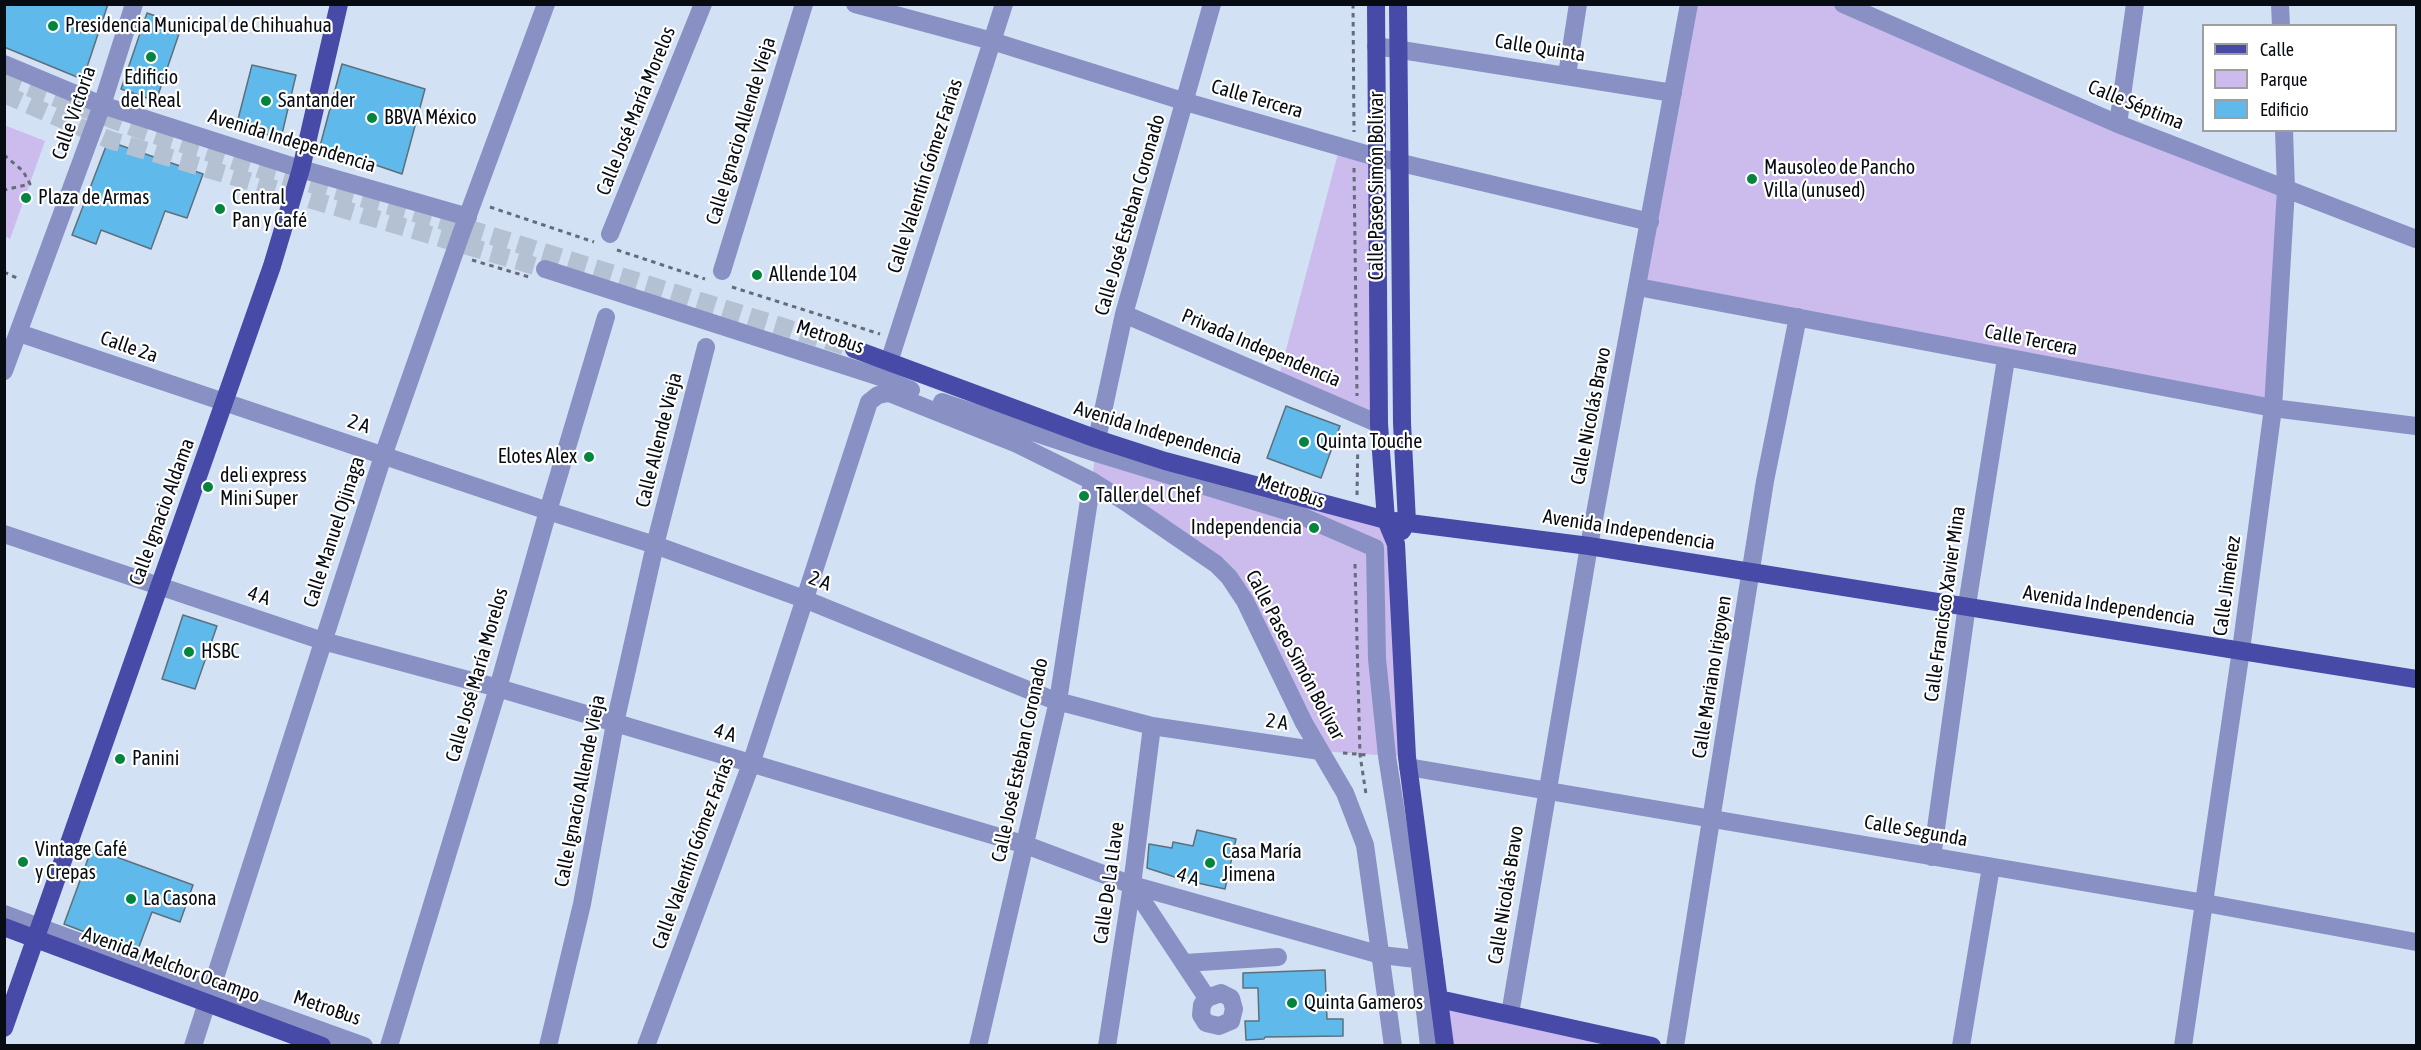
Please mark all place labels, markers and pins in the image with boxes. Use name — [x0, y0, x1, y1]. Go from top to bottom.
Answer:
place label: Presidencia Municipal de Chihuahua — [65, 14, 332, 38]
marker: Presidencia Municipal de Chihuahua — [46, 19, 60, 33]
marker: Edificio del Real — [144, 50, 158, 64]
place label: Edificio del Real — [121, 66, 181, 113]
place label: Santander — [278, 89, 355, 113]
marker: Santander — [259, 94, 273, 108]
place label: BBVA México — [384, 106, 477, 130]
marker: BBVA México — [365, 111, 379, 125]
place label: Mausoleo de Pancho Villa (unused) — [1764, 156, 1915, 203]
marker: Mausoleo de Pancho Villa (unused) — [1745, 172, 1759, 186]
place label: Plaza de Armas — [38, 186, 149, 210]
place label: Central Pan y Café — [232, 186, 307, 233]
marker: Plaza de Armas — [19, 191, 33, 205]
marker: Central Pan y Café — [213, 202, 227, 216]
place label: Allende 104 — [769, 263, 857, 287]
marker: Allende 104 — [750, 268, 764, 282]
place label: Quinta Touche — [1316, 430, 1422, 454]
marker: Quinta Touche — [1297, 435, 1311, 449]
place label: Elotes Alex — [498, 445, 577, 469]
marker: Elotes Alex — [582, 450, 596, 464]
place label: deli express Mini Super — [220, 464, 307, 511]
marker: deli express Mini Super — [201, 480, 215, 494]
place label: Taller del Chef — [1096, 484, 1201, 508]
marker: Taller del Chef — [1077, 489, 1091, 503]
place label: Independencia — [1191, 516, 1302, 540]
marker: Independencia — [1307, 521, 1321, 535]
place label: HSBC — [201, 640, 239, 664]
marker: HSBC — [182, 645, 196, 659]
place label: Panini — [132, 747, 179, 771]
marker: Panini — [113, 752, 127, 766]
place label: Vintage Café y Crepas — [35, 838, 127, 885]
place label: Casa María Jimena — [1222, 840, 1302, 887]
marker: Vintage Café y Crepas — [16, 855, 30, 869]
marker: Casa María Jimena — [1203, 856, 1217, 870]
place label: La Casona — [143, 887, 217, 911]
marker: La Casona — [124, 892, 138, 906]
place label: Quinta Gameros — [1304, 991, 1423, 1015]
marker: Quinta Gameros — [1285, 996, 1299, 1010]

